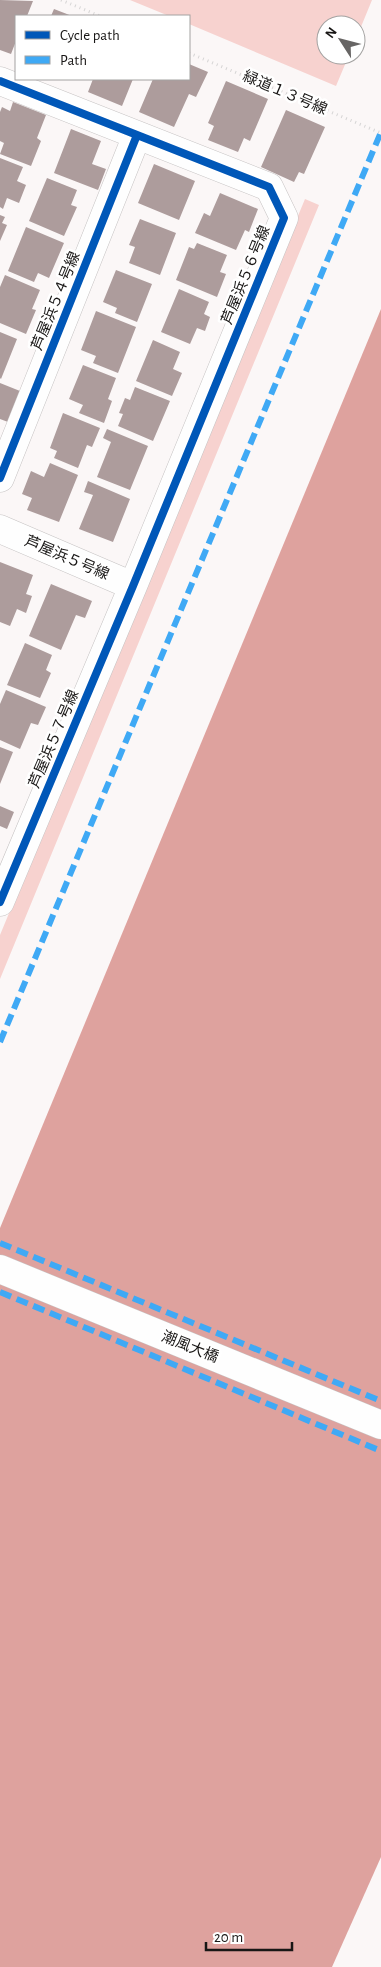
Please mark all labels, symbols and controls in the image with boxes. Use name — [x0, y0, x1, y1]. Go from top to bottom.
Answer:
legend — [15, 15, 190, 80]
north arrow — [316, 15, 366, 65]
text: N — [323, 25, 340, 41]
text: Cycle path — [60, 28, 120, 43]
text: Path — [60, 53, 87, 68]
street label: 緑道１３号線 — [241, 68, 330, 117]
street label: 芦屋浜５６号線 — [218, 223, 273, 326]
street label: 芦屋浜５４号線 — [28, 249, 83, 352]
street label: 芦屋浜５号線 — [23, 533, 112, 582]
street label: 芦屋浜５７号線 — [26, 687, 81, 790]
street label: 潮風大橋 — [159, 1328, 221, 1365]
scale bar — [206, 1920, 292, 1952]
text: 20 m — [214, 1930, 243, 1945]

